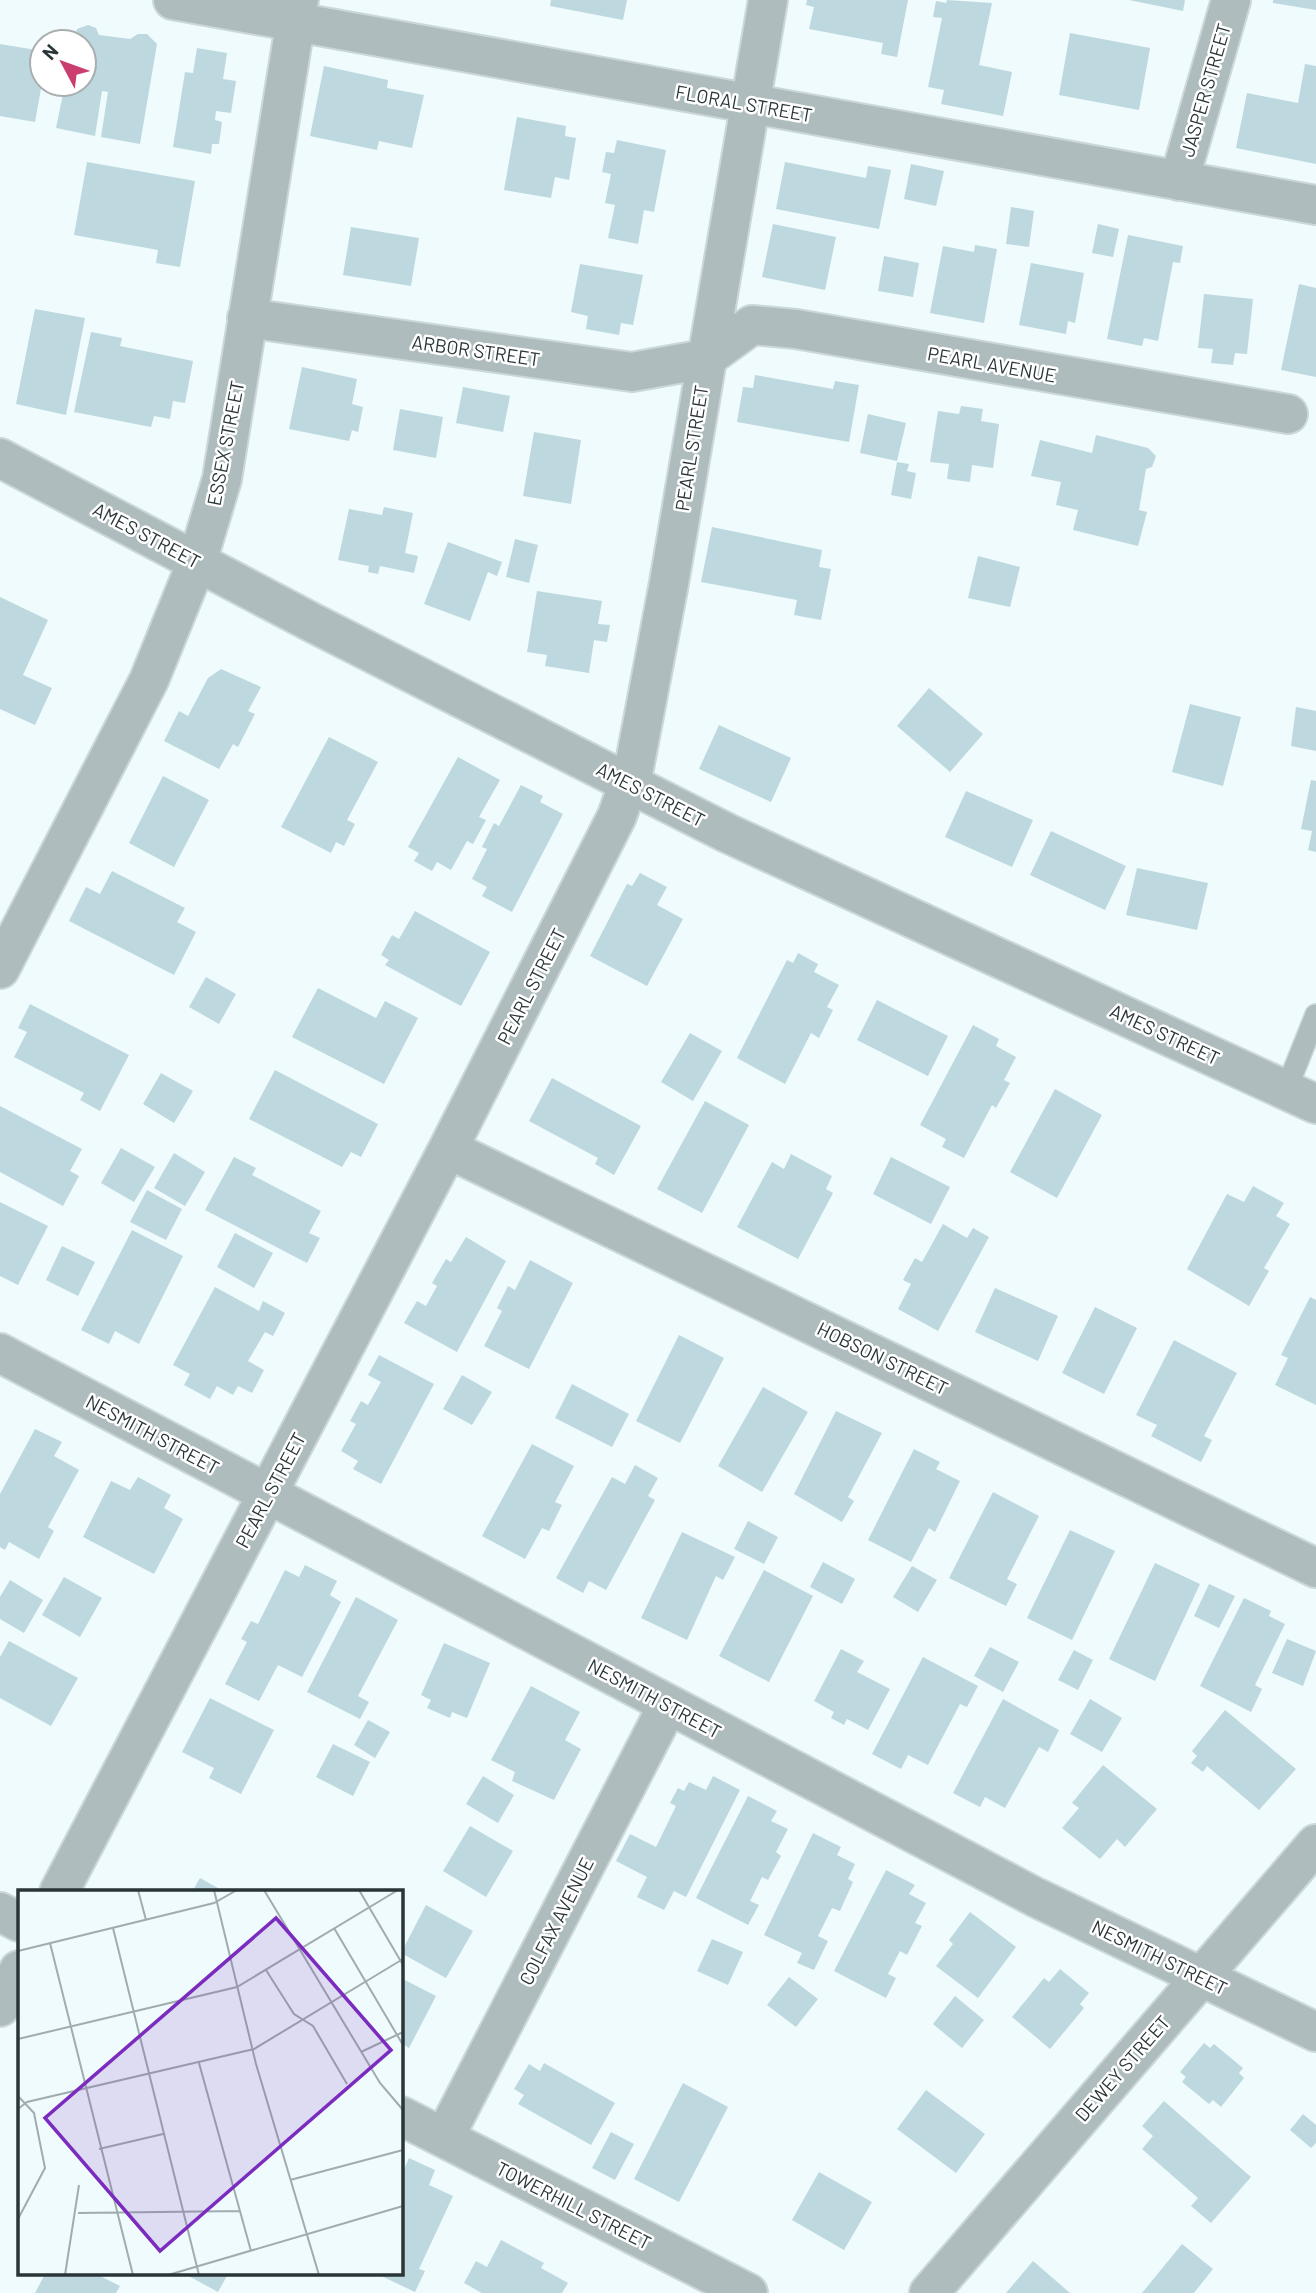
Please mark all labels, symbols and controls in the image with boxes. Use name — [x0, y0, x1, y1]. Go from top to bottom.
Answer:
street label: JASPER STREET — [1175, 21, 1235, 159]
north arrow — [28, 28, 98, 98]
text: N — [37, 39, 63, 64]
street label: FLORAL STREET — [674, 80, 814, 126]
street label: ARBOR STREET — [410, 330, 542, 370]
street label: PEARL AVENUE — [926, 341, 1058, 387]
street label: ESSEX STREET — [202, 378, 248, 508]
street label: PEARL STREET — [670, 383, 712, 513]
street label: AMES STREET — [89, 497, 205, 573]
street label: AMES STREET — [593, 757, 709, 831]
street label: PEARL STREET — [492, 924, 570, 1048]
street label: AMES STREET — [1106, 999, 1224, 1069]
street label: HOBSON STREET — [814, 1316, 952, 1400]
street label: NESMITH STREET — [82, 1389, 224, 1479]
street label: PEARL STREET — [230, 1428, 310, 1552]
street label: NESMITH STREET — [584, 1653, 726, 1743]
street label: COLFAX AVENUE — [514, 1853, 598, 1989]
inset map — [18, 1890, 402, 2276]
street label: NESMITH STREET — [1089, 1914, 1231, 2000]
street label: DEWEY STREET — [1070, 2010, 1174, 2126]
street label: TOWERHILL STREET — [493, 2156, 655, 2254]

